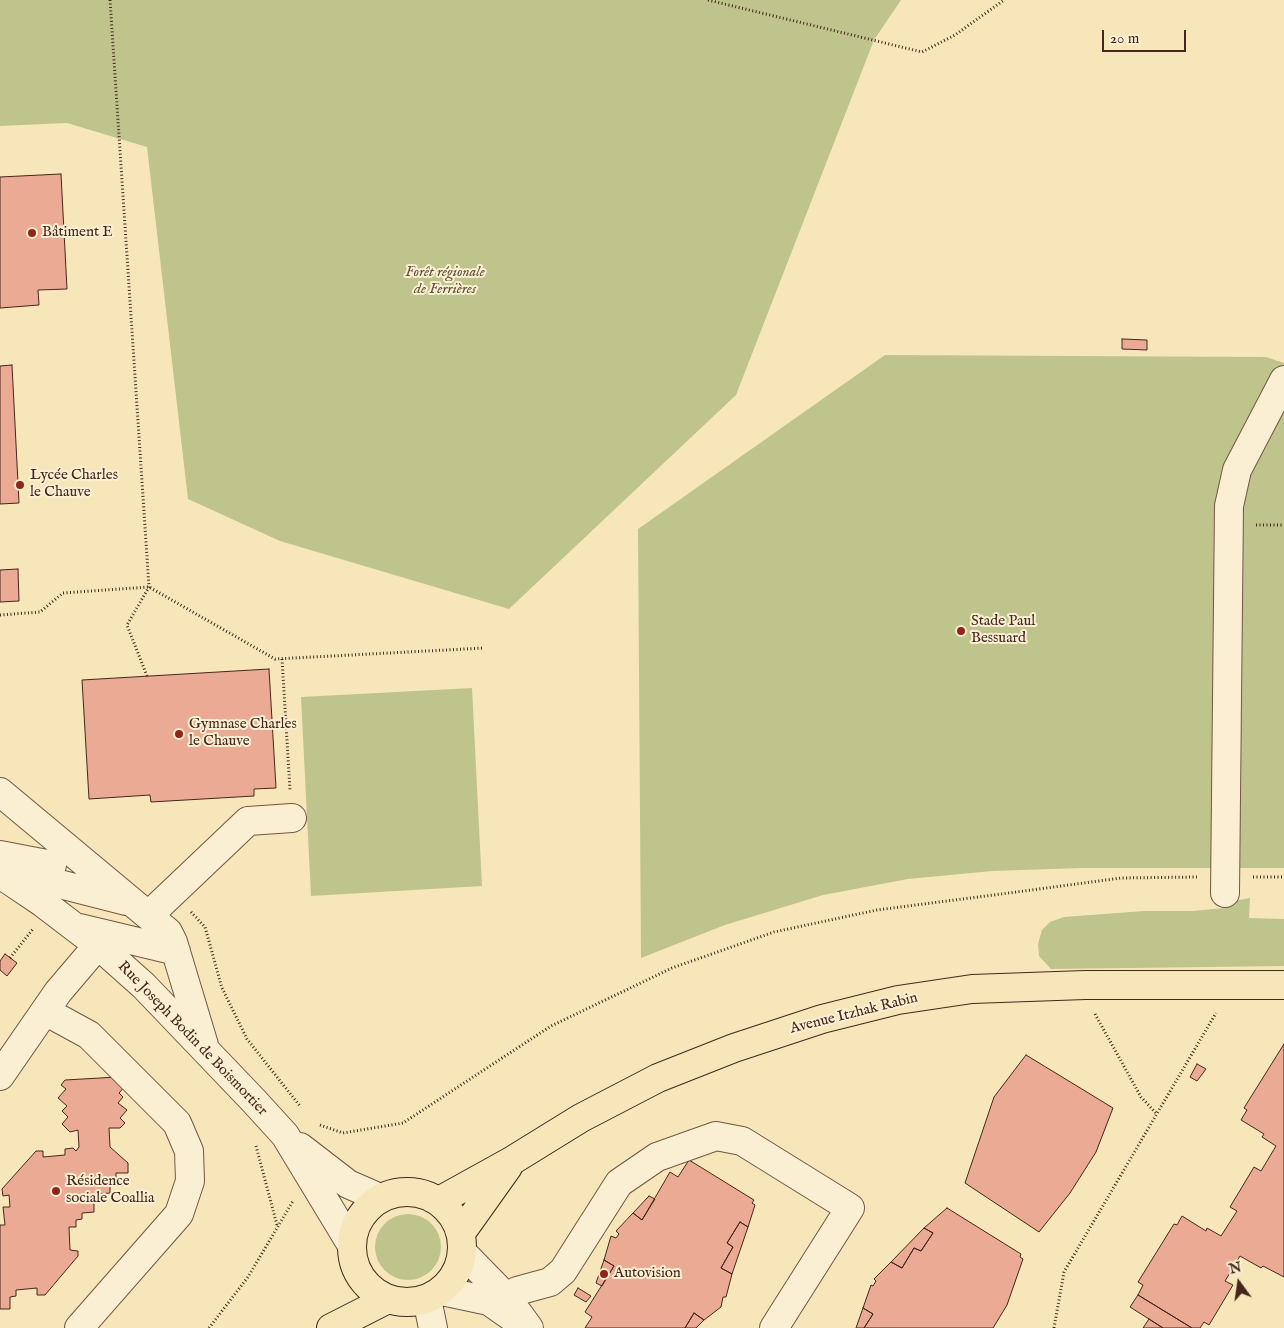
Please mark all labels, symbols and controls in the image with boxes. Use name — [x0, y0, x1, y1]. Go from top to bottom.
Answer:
scale bar — [1104, 20, 1188, 52]
text: 20 m — [1110, 29, 1139, 48]
place label: Bâtiment E — [42, 224, 113, 242]
marker: Bâtiment E — [26, 227, 38, 239]
park label: Forêt régionale de Ferrières — [405, 264, 485, 299]
place label: Lycée Charles le Chauve — [30, 467, 118, 502]
marker: Lycée Charles le Chauve — [14, 479, 26, 491]
place label: Stade Paul Bessuard — [971, 613, 1035, 648]
marker: Stade Paul Bessuard — [955, 625, 967, 637]
place label: Gymnase Charles le Chauve — [189, 716, 297, 751]
marker: Gymnase Charles le Chauve — [173, 728, 185, 740]
street label: Rue Joseph Bodin de Boismortier — [113, 958, 271, 1120]
street label: Avenue Itzhak Rabin — [788, 989, 920, 1039]
place label: Résidence sociale Coallia — [66, 1173, 154, 1208]
marker: Résidence sociale Coallia — [50, 1185, 62, 1197]
north arrow — [1214, 1258, 1264, 1308]
text: N — [1227, 1258, 1243, 1279]
place label: Autovision — [614, 1265, 681, 1283]
marker: Autovision — [598, 1268, 610, 1280]

